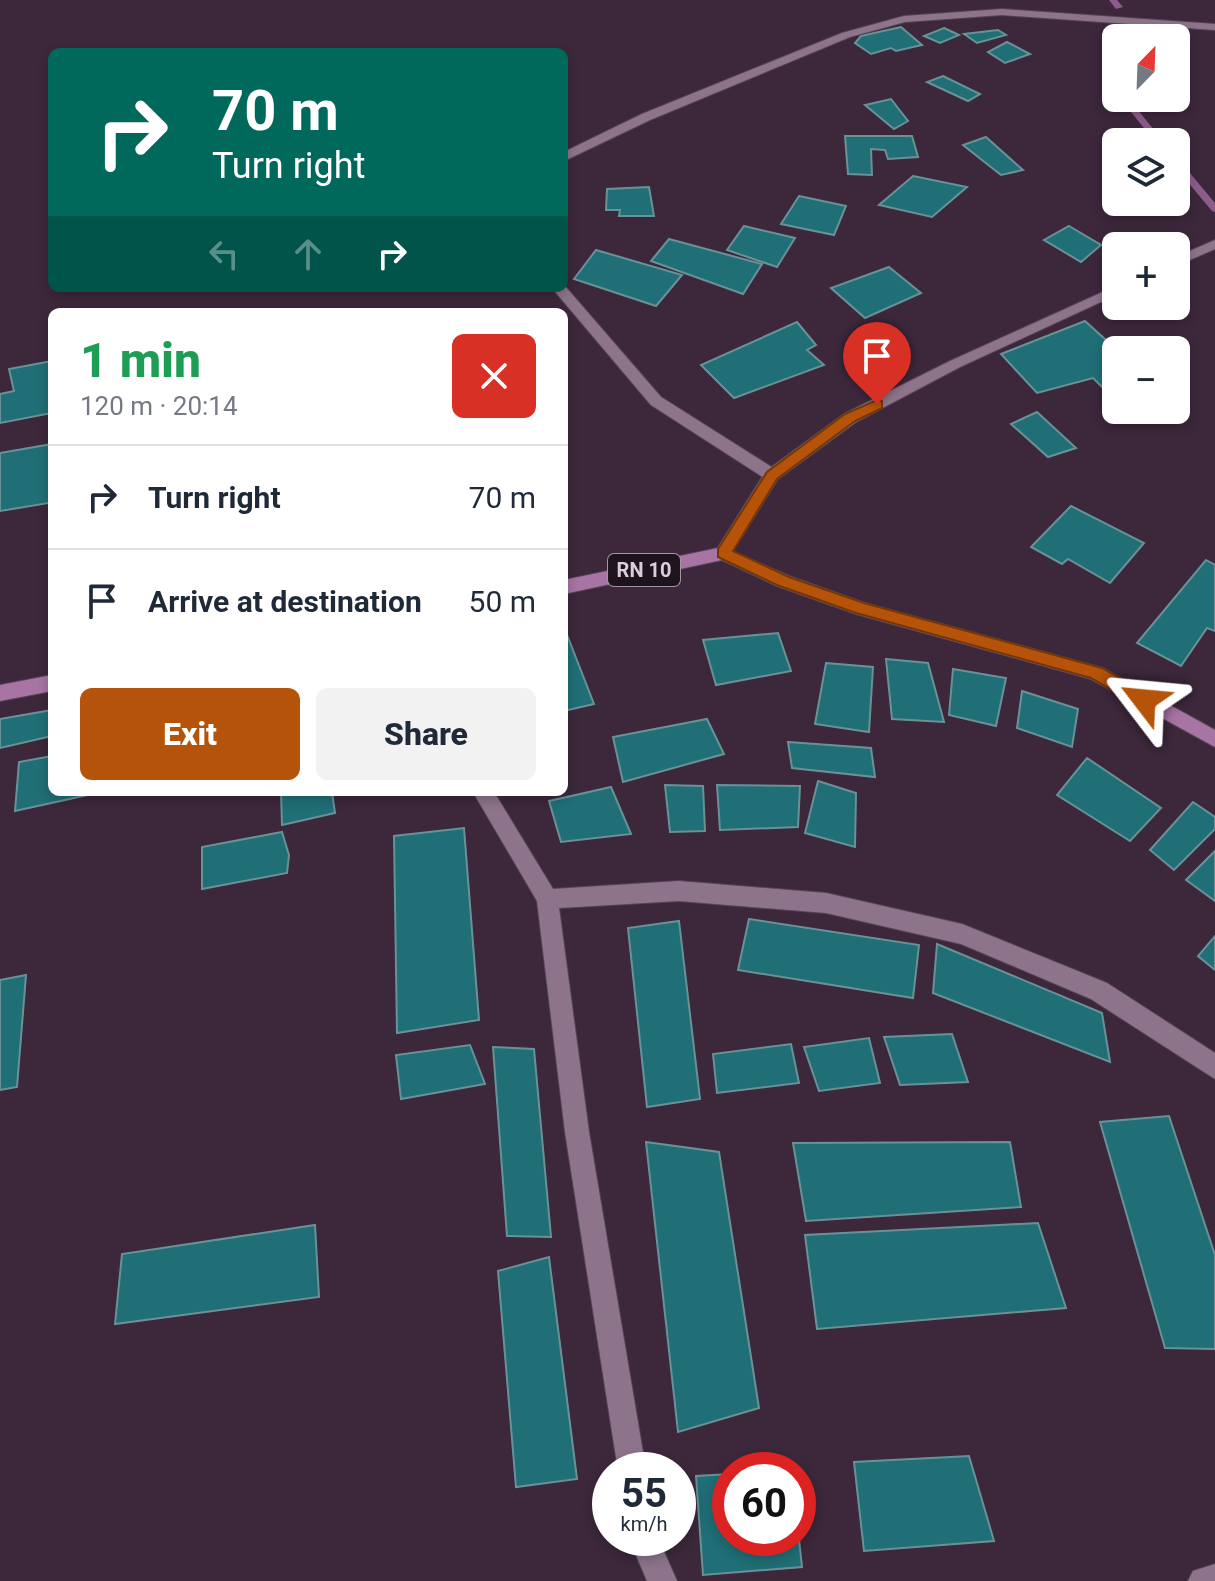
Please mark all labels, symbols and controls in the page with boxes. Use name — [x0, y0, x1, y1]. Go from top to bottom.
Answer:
north arrow — [1102, 24, 1190, 112]
map controls — [1102, 24, 1190, 424]
text: 70 m — [212, 78, 339, 144]
icon: right — [80, 80, 184, 184]
button: layers — [1102, 128, 1190, 216]
text: Turn right — [212, 145, 365, 187]
icon: left — [202, 232, 246, 276]
icon: ahead — [286, 232, 330, 276]
icon: right — [370, 232, 414, 276]
button: + — [1102, 232, 1190, 320]
pin — [843, 322, 911, 404]
text: 1 min — [80, 332, 201, 389]
button: close — [452, 334, 536, 418]
icon: arrive — [855, 334, 899, 378]
button: − — [1102, 336, 1190, 424]
text: 120 m · 20:14 — [80, 391, 238, 421]
icon: right — [80, 475, 124, 519]
text: Turn right — [148, 480, 281, 515]
text: 70 m — [469, 480, 536, 515]
road number: RN 10 — [608, 554, 680, 586]
icon: arrive — [80, 579, 124, 623]
text: Arrive at destination — [148, 584, 422, 619]
text: 50 m — [469, 584, 536, 619]
position arrow — [1102, 658, 1186, 742]
button: Exit — [80, 688, 300, 780]
button: Share — [316, 688, 536, 780]
speed limit sign: 60 — [712, 1452, 816, 1556]
text: 55 — [621, 1470, 667, 1517]
text: km/h — [621, 1512, 667, 1536]

